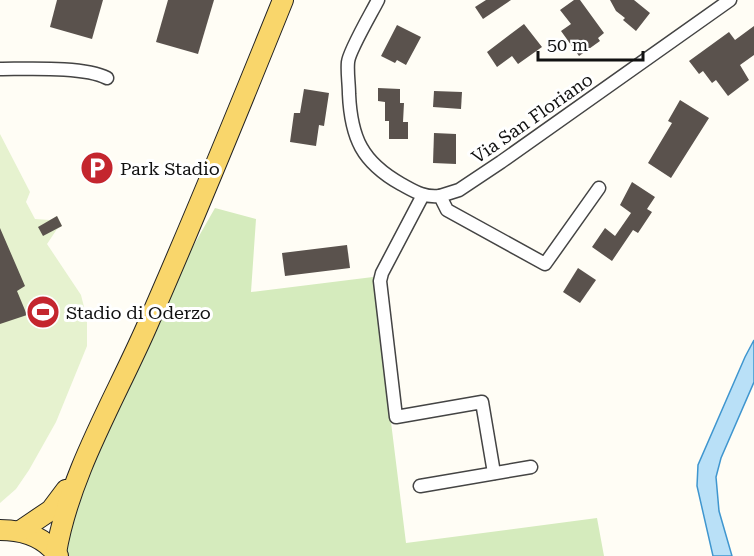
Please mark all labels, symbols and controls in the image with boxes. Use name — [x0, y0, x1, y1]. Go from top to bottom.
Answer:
scale bar — [538, 24, 643, 62]
text: 50 m — [547, 34, 588, 55]
street label: Via San Floriano — [467, 68, 597, 168]
parking icon: Park Stadio — [79, 150, 115, 186]
place label: Park Stadio — [120, 158, 220, 179]
sports icon: Stadio di Oderzo — [25, 294, 61, 330]
place label: Stadio di Oderzo — [66, 302, 211, 323]

